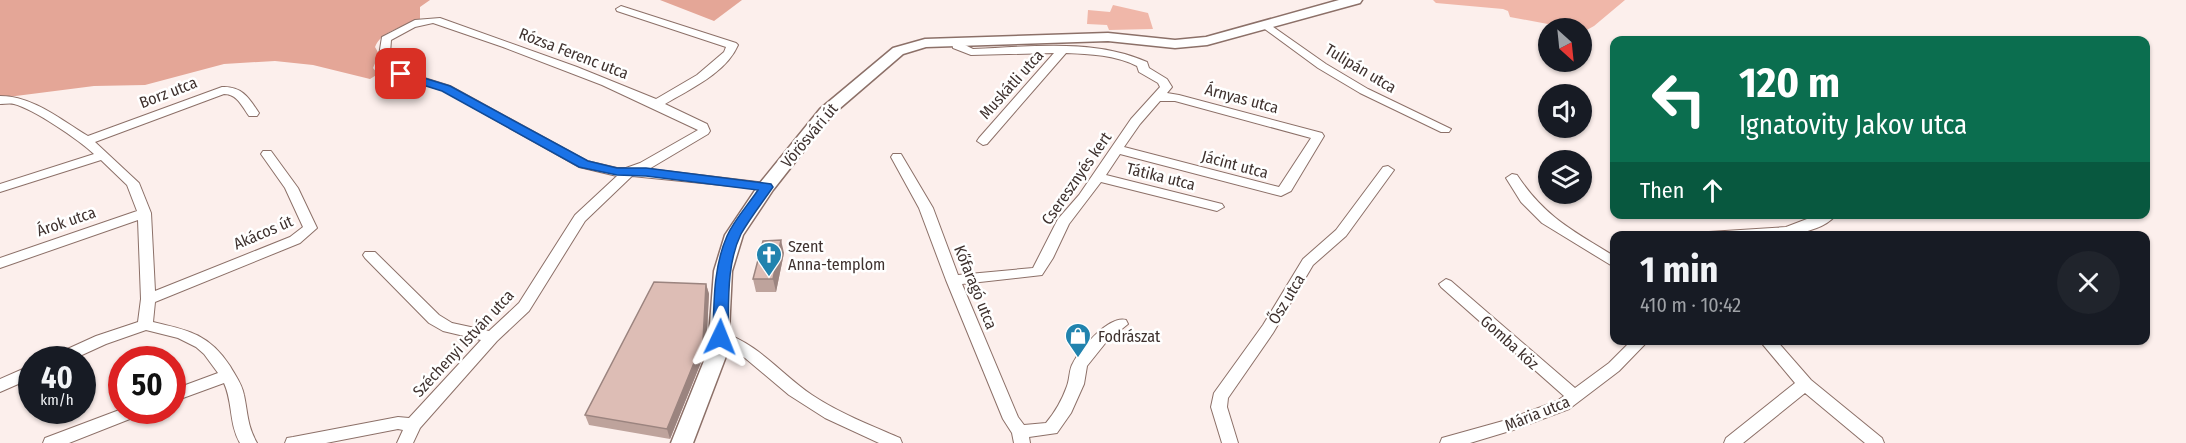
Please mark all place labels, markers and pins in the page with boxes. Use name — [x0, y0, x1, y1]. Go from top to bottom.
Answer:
pin — [375, 48, 426, 99]
place label: Szent Anna-templom — [788, 237, 885, 274]
church icon: Szent Anna-templom — [754, 240, 784, 278]
shop icon: Fodrászat — [1063, 321, 1093, 359]
place label: Fodrászat — [1098, 327, 1161, 346]

